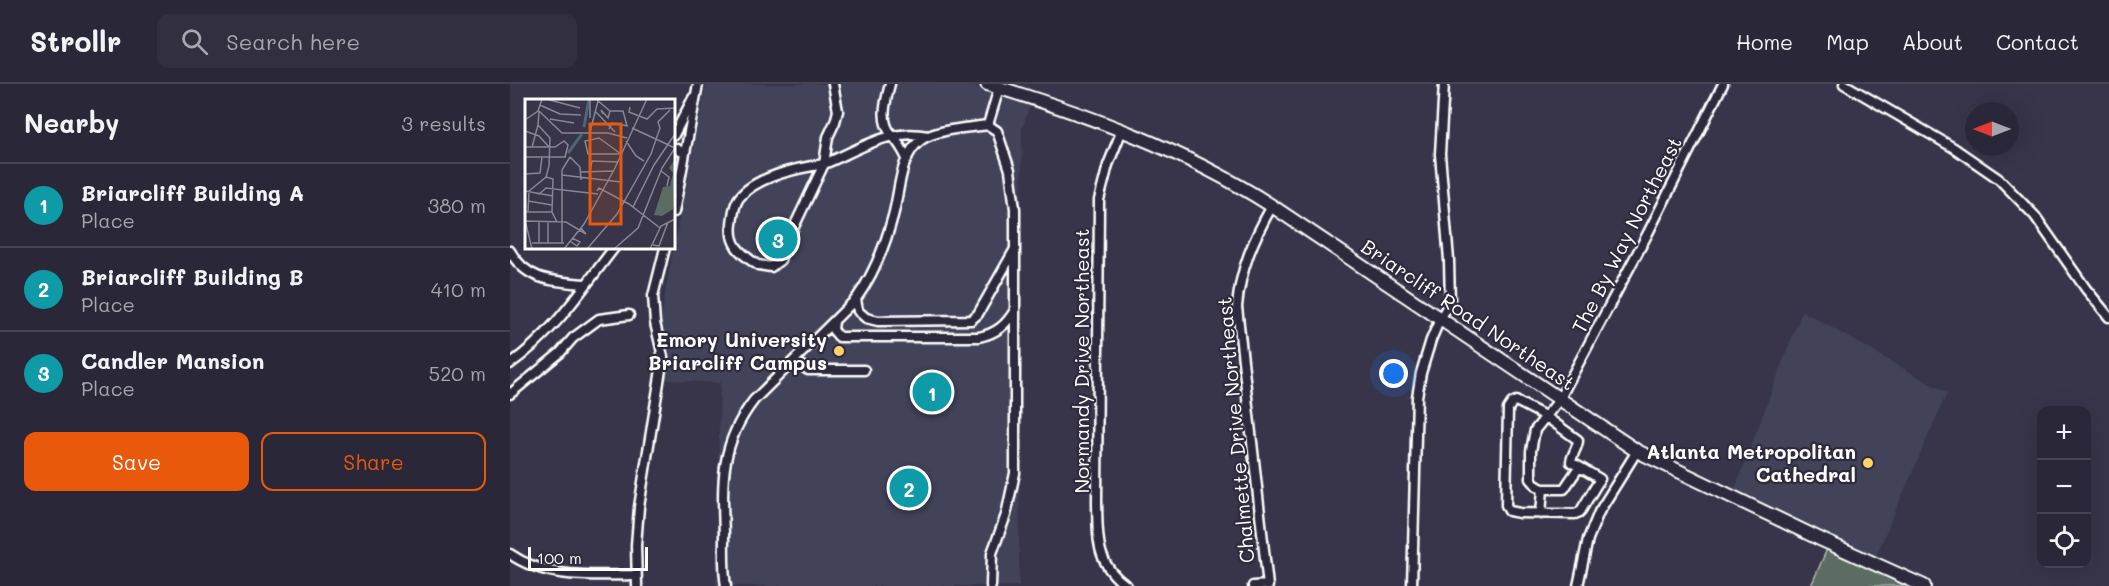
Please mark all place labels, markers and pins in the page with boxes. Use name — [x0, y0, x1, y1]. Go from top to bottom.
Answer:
pin: 3 — [758, 216, 798, 262]
place label: Emory University Briarcliff Campus — [648, 326, 827, 375]
marker: Emory University Briarcliff Campus — [832, 344, 846, 358]
pin: 1 — [912, 370, 952, 414]
place label: Atlanta Metropolitan Cathedral — [1647, 438, 1856, 487]
marker: Atlanta Metropolitan Cathedral — [1861, 456, 1875, 470]
pin: 2 — [890, 466, 928, 510]

